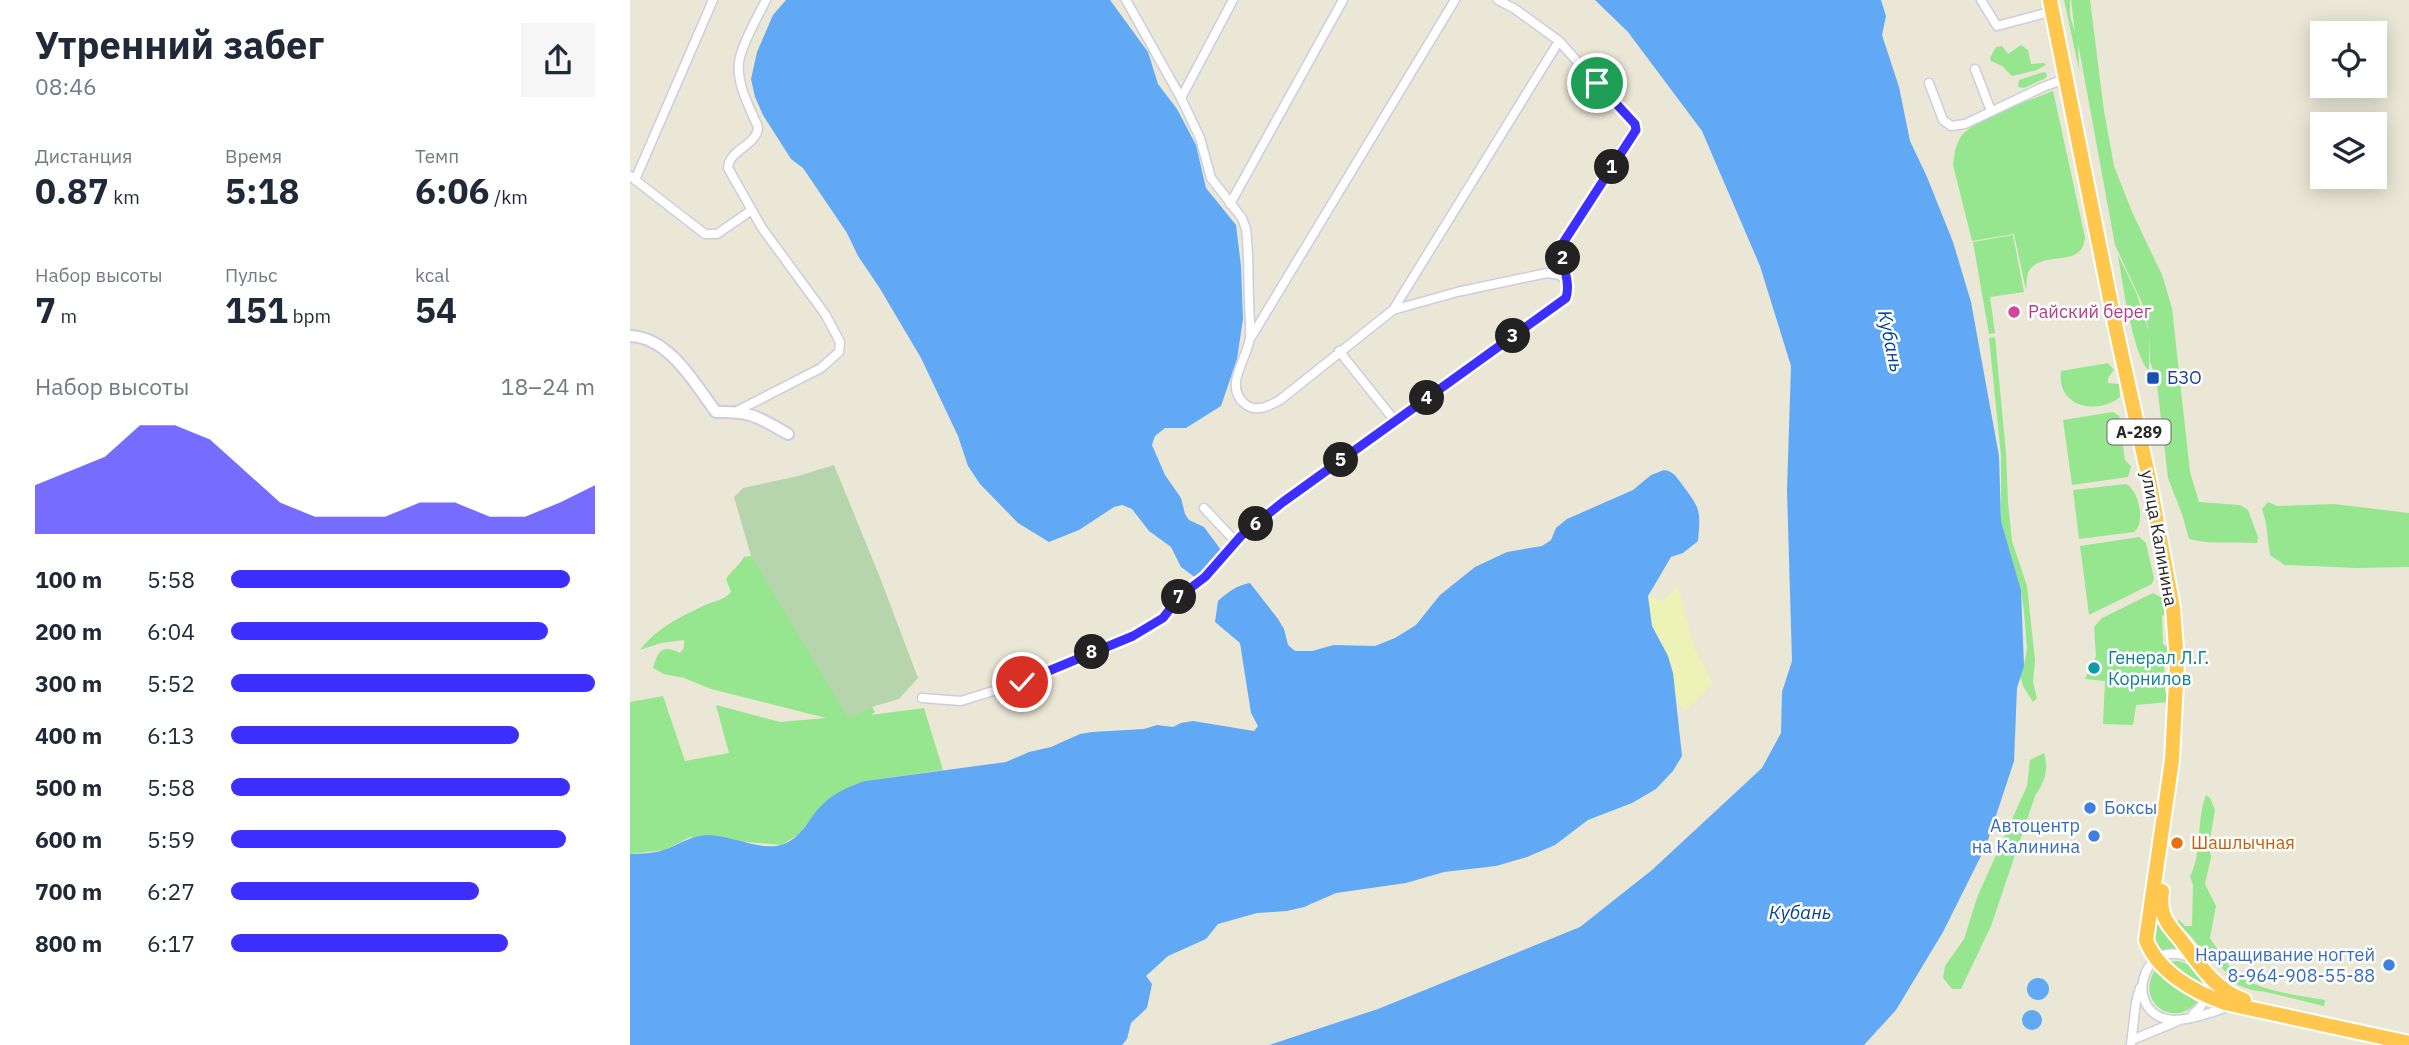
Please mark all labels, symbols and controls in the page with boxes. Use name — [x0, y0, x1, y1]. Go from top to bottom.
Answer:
text: Утренний забег — [35, 20, 324, 69]
map controls — [2310, 21, 2387, 189]
button: locate — [2310, 21, 2387, 98]
button: share — [521, 23, 595, 97]
pin — [1567, 53, 1627, 113]
icon: arrive — [1578, 64, 1616, 102]
text: 08:46 — [35, 71, 97, 101]
button: layers — [2310, 112, 2387, 189]
text: Дистанция — [35, 144, 132, 168]
text: Время — [225, 144, 282, 168]
text: Темп — [415, 144, 459, 168]
pin: 1 — [1594, 150, 1630, 184]
text: 1 — [1606, 154, 1617, 178]
text: 0.87 — [35, 168, 109, 214]
text: 5:18 — [225, 168, 300, 214]
text: 6:06 — [415, 168, 490, 214]
text: km — [109, 185, 140, 209]
text: /km — [490, 185, 528, 209]
pin: 2 — [1546, 240, 1580, 276]
text: 2 — [1557, 245, 1568, 269]
text: Набор высоты — [35, 263, 162, 287]
text: Пульс — [225, 263, 278, 287]
text: kcal — [415, 263, 450, 287]
text: 7 — [35, 287, 56, 333]
text: 151 — [225, 287, 288, 333]
text: 54 — [415, 287, 457, 333]
place label: Райский берег — [2028, 300, 2152, 323]
text: m — [56, 304, 77, 328]
text: bpm — [288, 304, 331, 328]
marker: Райский берег — [2006, 304, 2022, 320]
water label: Кубань — [1873, 308, 1909, 374]
pin: 3 — [1496, 318, 1530, 354]
text: 3 — [1507, 323, 1518, 347]
place label: БЗО — [2167, 366, 2202, 389]
marker: БЗО — [2145, 370, 2161, 386]
text: Набор высоты — [35, 371, 189, 401]
text: 18–24 m — [501, 371, 595, 401]
pin: 4 — [1410, 380, 1444, 416]
text: 4 — [1421, 385, 1432, 409]
road number: А-289 — [2108, 420, 2170, 444]
pin: 5 — [1324, 442, 1358, 477]
text: 5 — [1335, 447, 1346, 471]
street label: улица Калинина — [2136, 468, 2183, 608]
pin: 6 — [1238, 506, 1274, 542]
text: 6 — [1250, 511, 1261, 535]
text: 100 m — [35, 564, 102, 594]
text: 5:58 — [147, 564, 195, 594]
pin: 7 — [1162, 580, 1196, 614]
text: 7 — [1173, 584, 1184, 608]
text: 200 m — [35, 616, 102, 646]
text: 6:04 — [147, 616, 195, 646]
pin: 8 — [1074, 634, 1110, 670]
text: 8 — [1086, 639, 1097, 663]
place label: Генерал Л.Г. Корнилов — [2108, 646, 2209, 690]
pin — [992, 652, 1052, 712]
marker: Генерал Л.Г. Корнилов — [2086, 660, 2102, 676]
icon: check — [1003, 663, 1041, 701]
text: 300 m — [35, 668, 102, 698]
text: 5:52 — [147, 668, 195, 698]
text: 400 m — [35, 720, 102, 750]
text: 6:13 — [147, 720, 195, 750]
text: 500 m — [35, 772, 102, 802]
text: 5:58 — [147, 772, 195, 802]
place label: Боксы — [2104, 796, 2157, 819]
marker: Боксы — [2082, 800, 2098, 816]
place label: Автоцентр на Калинина — [1972, 814, 2080, 858]
text: 600 m — [35, 824, 102, 854]
text: 5:59 — [147, 824, 195, 854]
marker: Автоцентр на Калинина — [2086, 828, 2102, 844]
place label: Шашлычная — [2191, 831, 2295, 854]
marker: Шашлычная — [2169, 835, 2185, 851]
text: 700 m — [35, 876, 102, 906]
text: 6:27 — [147, 876, 195, 906]
water label: Кубань — [1769, 900, 1831, 924]
text: 800 m — [35, 928, 102, 958]
text: 6:17 — [147, 928, 195, 958]
place label: Наращивание ногтей 8-964-908-55-88 — [2195, 943, 2375, 987]
marker: Наращивание ногтей 8-964-908-55-88 — [2381, 957, 2397, 973]

